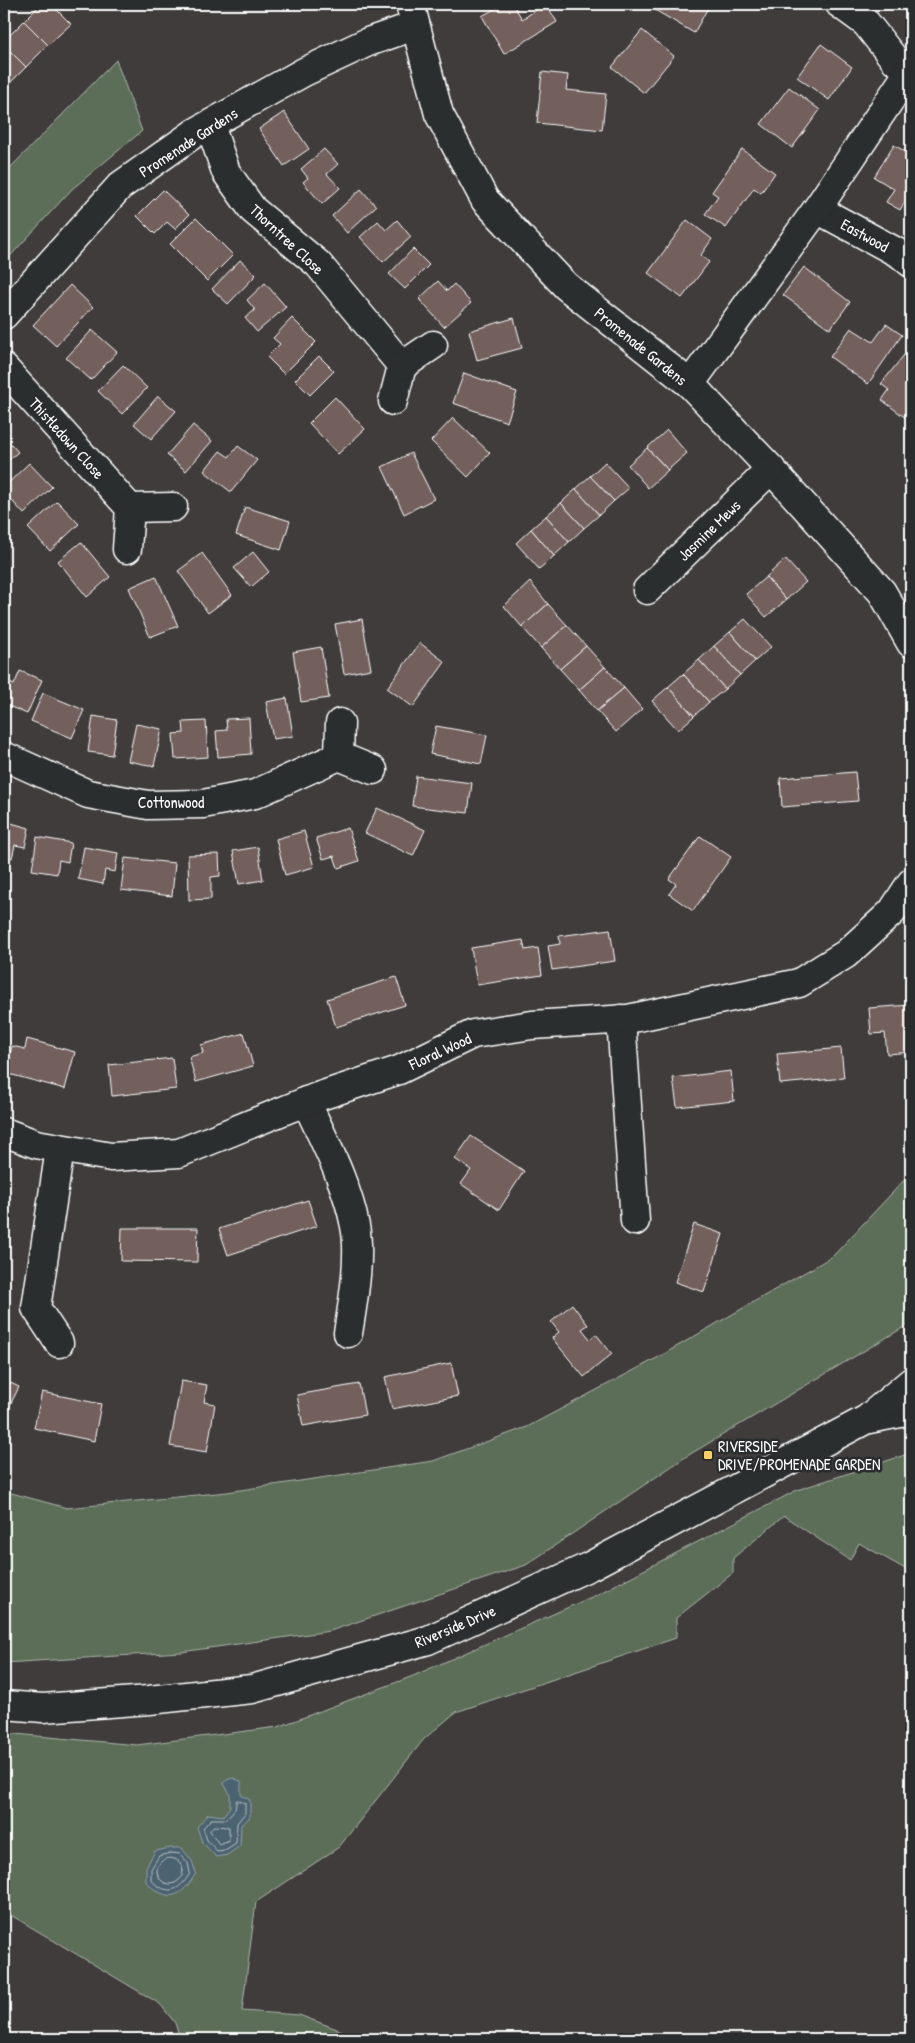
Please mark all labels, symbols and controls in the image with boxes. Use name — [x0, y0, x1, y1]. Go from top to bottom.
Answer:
street label: Promenade Gardens — [134, 102, 242, 182]
street label: Thorntree Close — [245, 199, 329, 280]
street label: Eastwood — [837, 213, 893, 257]
street label: Promenade Gardens — [590, 302, 692, 390]
street label: Thistledown Close — [24, 392, 110, 484]
street label: Jasmine Mews — [673, 494, 745, 566]
street label: Cottonwood — [138, 791, 204, 813]
street label: Floral Wood — [405, 1027, 475, 1075]
place label: RIVERSIDE DRIVE/PROMENADE GARDEN — [718, 1435, 881, 1475]
marker: RIVERSIDE DRIVE/PROMENADE GARDEN — [702, 1449, 714, 1461]
street label: Riverside Drive — [411, 1599, 499, 1653]

